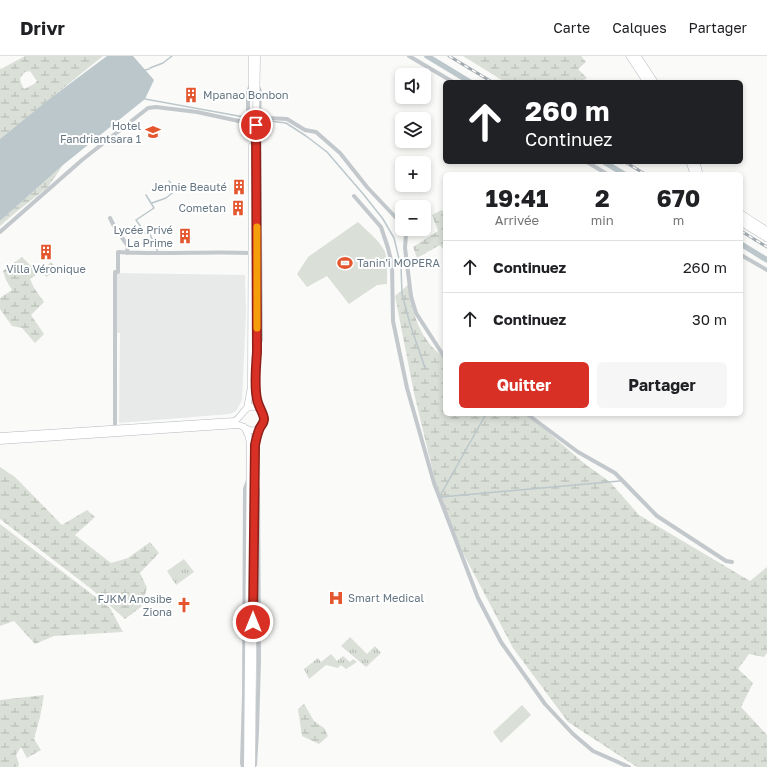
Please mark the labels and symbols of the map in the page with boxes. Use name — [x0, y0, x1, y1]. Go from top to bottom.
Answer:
building icon: Mpanao Bonbon — [182, 86, 200, 104]
place label: Mpanao Bonbon — [203, 88, 289, 101]
pin — [239, 108, 273, 142]
place label: Hotel Fandriantsara 1 — [60, 119, 141, 145]
school or university icon: Hotel Fandriantsara 1 — [144, 123, 162, 141]
building icon: Jennie Beauté — [230, 178, 248, 196]
place label: Jennie Beauté — [152, 180, 227, 193]
building icon: Cometan — [229, 199, 247, 217]
place label: Cometan — [178, 201, 226, 214]
place label: Lycée Privé La Prime — [113, 223, 173, 249]
building icon: Lycée Privé La Prime — [176, 227, 194, 245]
building icon: Villa Véronique — [37, 243, 55, 261]
sports icon: Tanin'i MOPERA — [336, 254, 354, 272]
place label: Tanin'i MOPERA — [357, 256, 441, 269]
place label: Villa Véronique — [6, 262, 86, 275]
hospital icon: Smart Medical — [327, 589, 345, 607]
place label: Smart Medical — [348, 591, 424, 604]
place label: FJKM Anosibe Ziona — [98, 592, 172, 618]
church icon: FJKM Anosibe Ziona — [175, 596, 193, 614]
position arrow — [232, 601, 274, 643]

